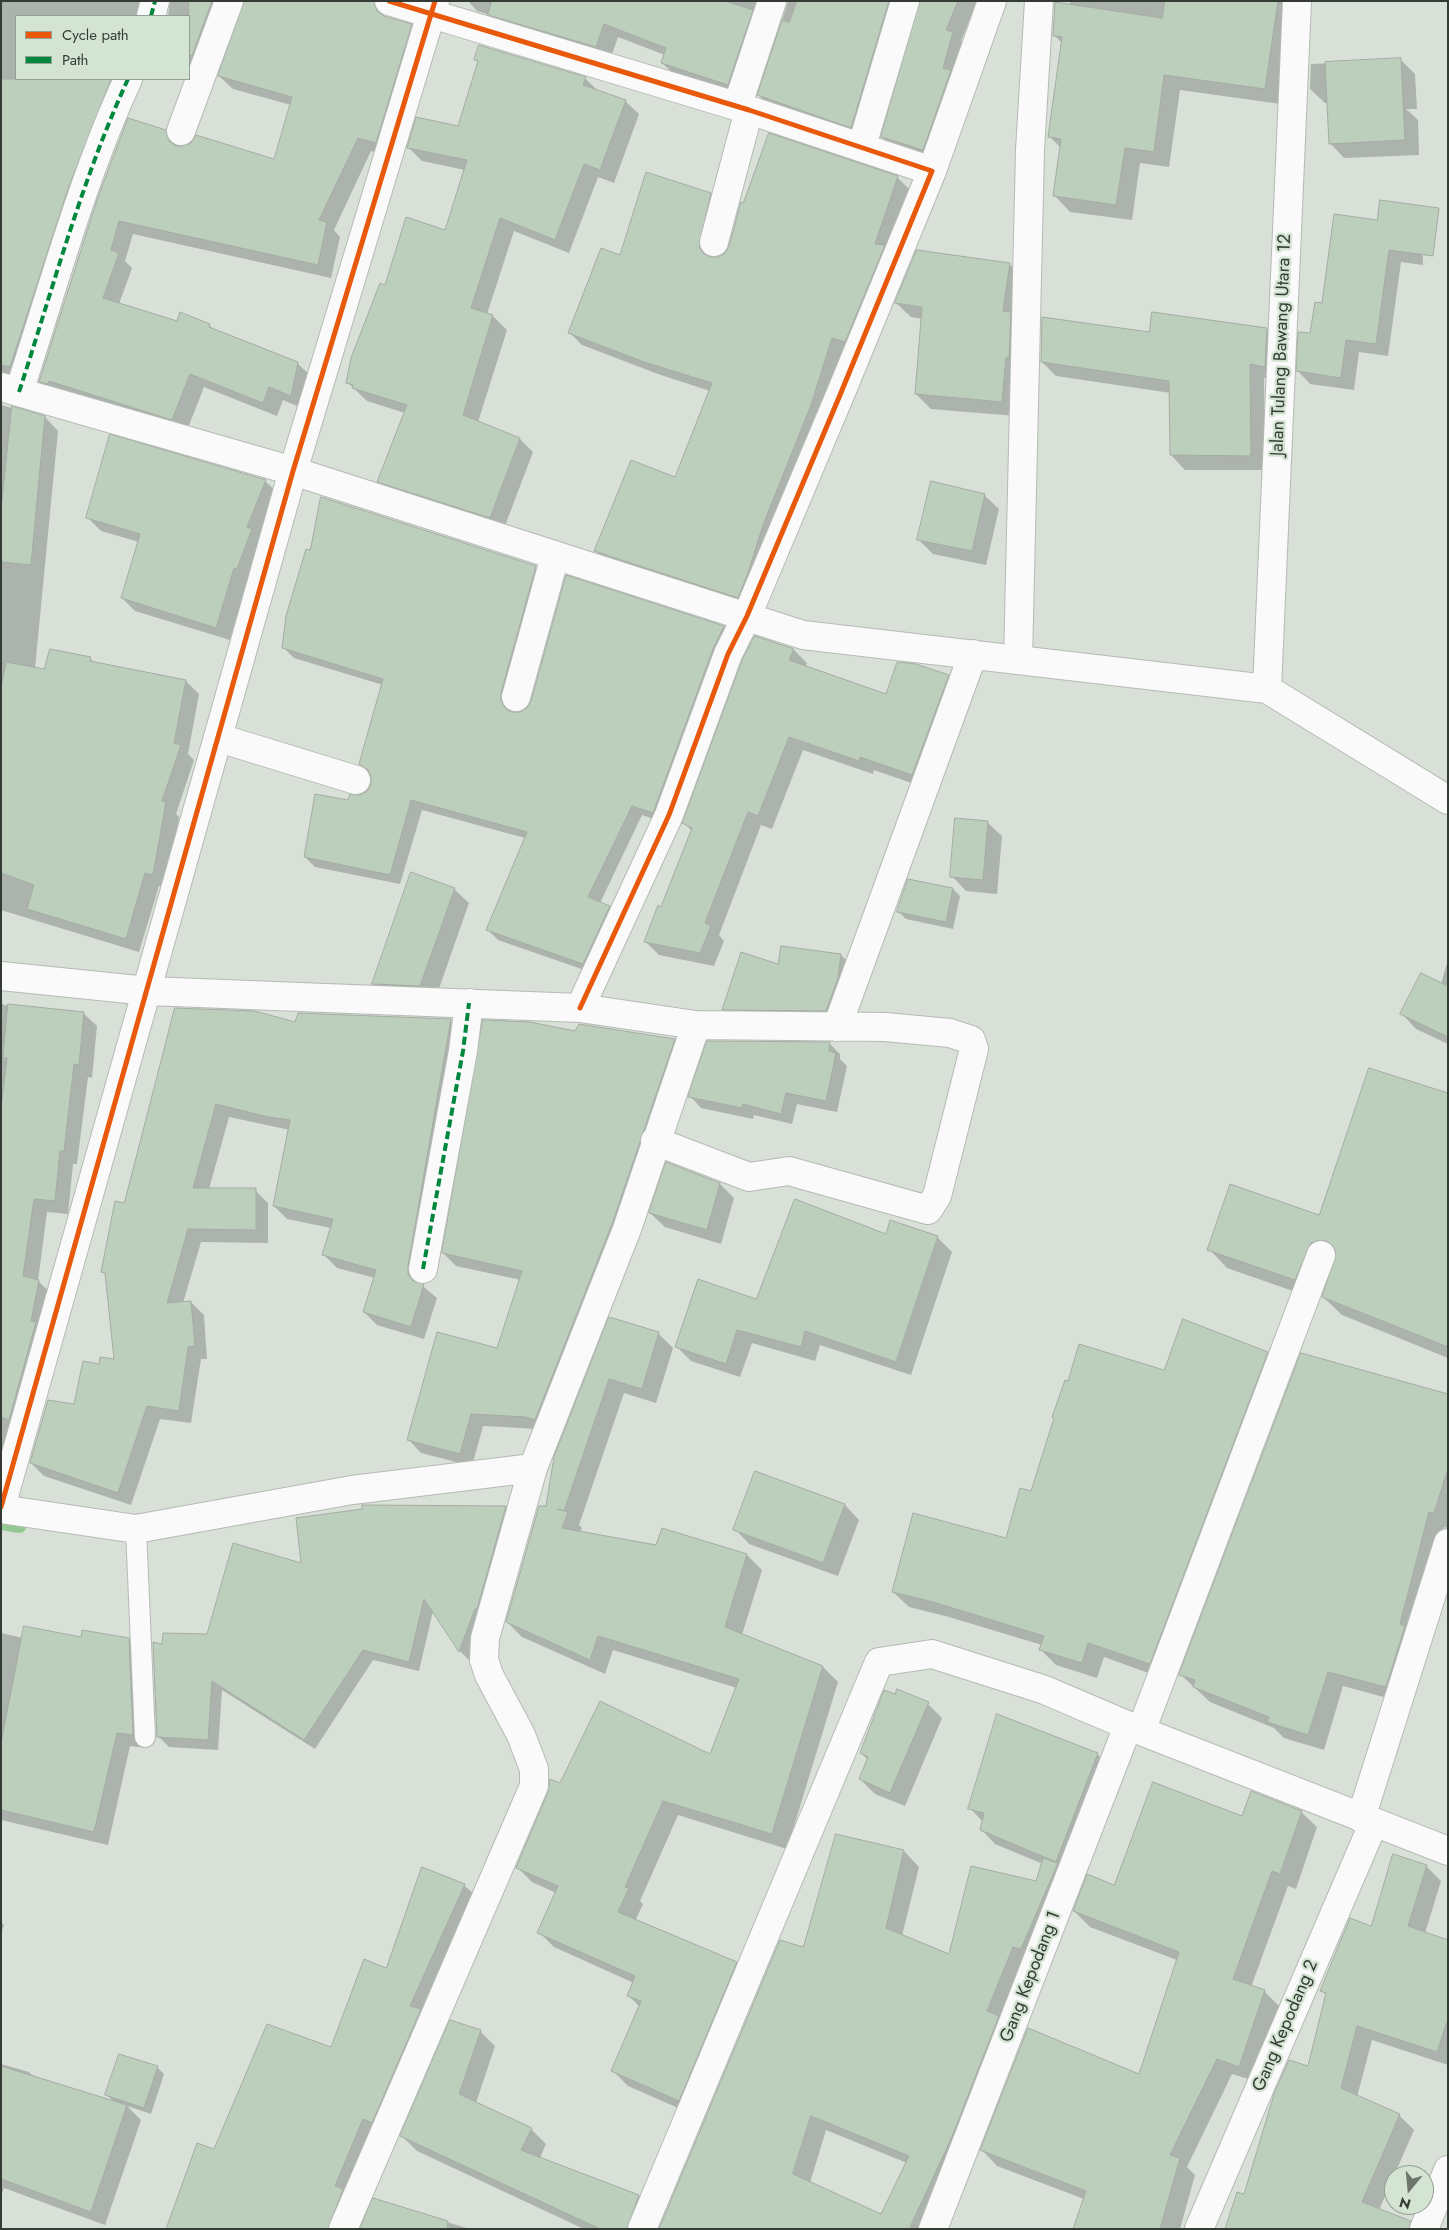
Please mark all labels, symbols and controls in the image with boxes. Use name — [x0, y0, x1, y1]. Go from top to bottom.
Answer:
legend — [15, 15, 190, 80]
text: Cycle path — [62, 24, 129, 46]
text: Path — [62, 49, 88, 71]
street label: Jalan Tulang Bawang Utara 12 — [1267, 234, 1297, 456]
street label: Gang Kepodang 1 — [996, 1908, 1066, 2046]
street label: Gang Kepodang 2 — [1249, 1957, 1323, 2095]
north arrow — [1384, 2165, 1434, 2215]
text: N — [1397, 2192, 1413, 2215]

